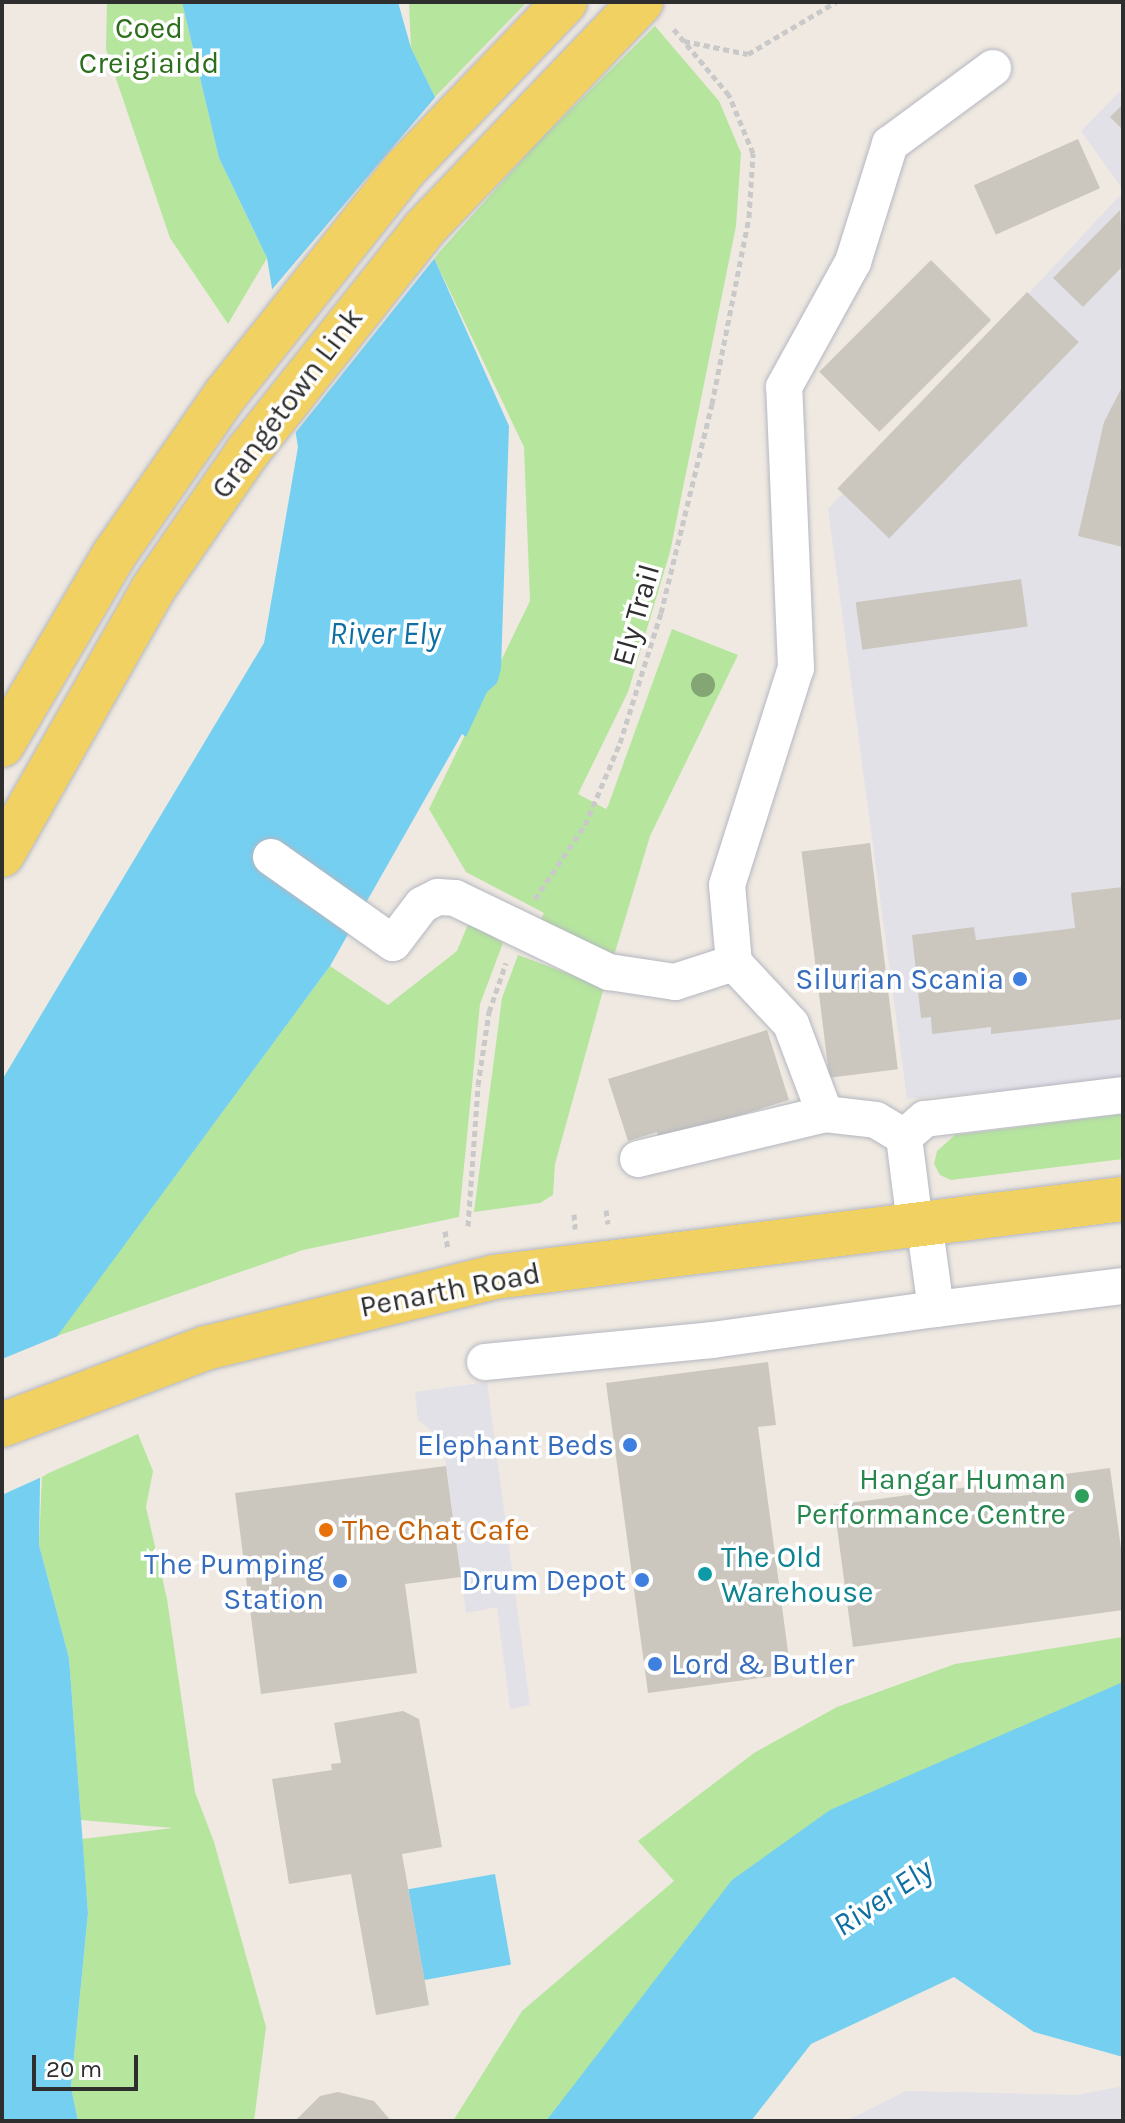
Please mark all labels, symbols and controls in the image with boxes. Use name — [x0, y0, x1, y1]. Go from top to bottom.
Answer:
park label: Coed Creigiaidd — [79, 10, 219, 80]
street label: Grangetown Link — [203, 300, 371, 506]
street label: Ely Trail — [604, 560, 668, 670]
water label: River Ely — [329, 615, 441, 653]
place label: Silurian Scania — [795, 961, 1004, 997]
marker: Silurian Scania — [1011, 970, 1029, 988]
street label: Penarth Road — [357, 1255, 543, 1325]
place label: Elephant Beds — [417, 1427, 614, 1463]
marker: Elephant Beds — [621, 1436, 639, 1454]
place label: Hangar Human Performance Centre — [796, 1461, 1066, 1532]
marker: Hangar Human Performance Centre — [1073, 1487, 1091, 1505]
place label: The Chat Cafe — [342, 1512, 530, 1548]
marker: The Chat Cafe — [317, 1521, 335, 1539]
place label: The Old Warehouse — [721, 1539, 873, 1610]
place label: The Pumping Station — [144, 1546, 324, 1616]
place label: Drum Depot — [462, 1562, 626, 1598]
marker: The Old Warehouse — [696, 1565, 714, 1583]
marker: Drum Depot — [633, 1571, 651, 1589]
marker: The Pumping Station — [331, 1572, 349, 1590]
place label: Lord & Butler — [671, 1646, 854, 1682]
marker: Lord & Butler — [646, 1655, 664, 1673]
water label: River Ely — [826, 1851, 940, 1945]
scale bar — [36, 2039, 142, 2089]
text: 20 m — [46, 2055, 102, 2083]

